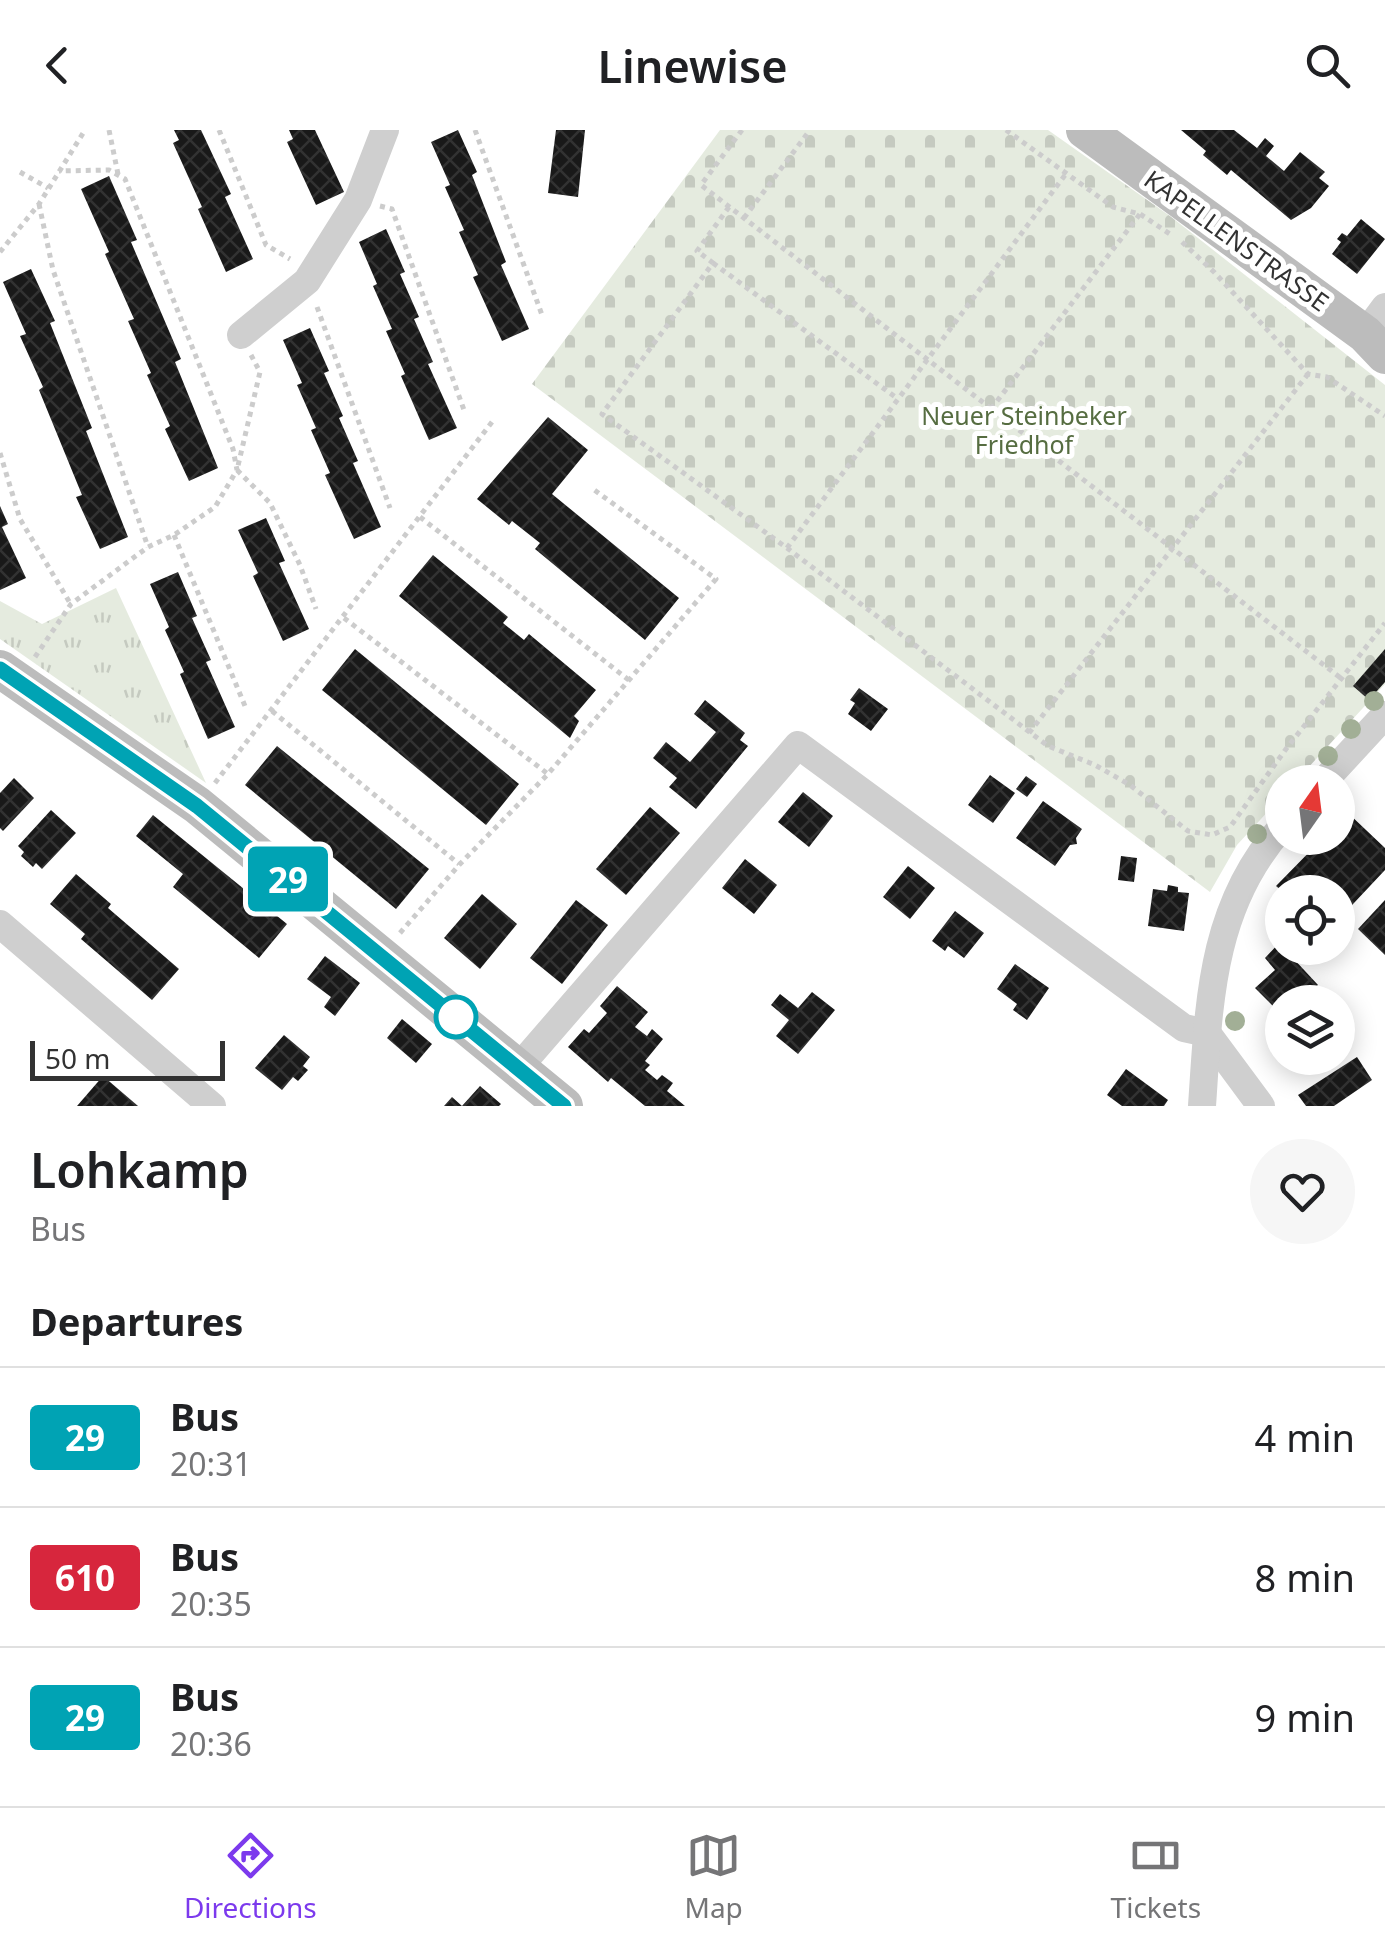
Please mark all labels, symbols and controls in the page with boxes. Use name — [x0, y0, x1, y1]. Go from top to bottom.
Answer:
text: Linewise — [597, 35, 788, 96]
icon: back — [30, 38, 85, 93]
icon: search — [1300, 38, 1355, 93]
street label: KAPELLENSTRASSE — [1138, 162, 1336, 318]
park label: Neuer Steinbeker Friedhof — [921, 398, 1127, 461]
north arrow — [1265, 765, 1355, 855]
map controls — [1265, 765, 1355, 1075]
line badge: 29 — [243, 846, 333, 912]
text: 29 — [268, 856, 308, 903]
button: locate — [1265, 875, 1355, 965]
button: layers — [1265, 985, 1355, 1075]
unlabelled marker — [435, 996, 477, 1038]
scale bar — [30, 1036, 225, 1080]
text: 50 m — [45, 1039, 111, 1077]
text: Lohkamp — [30, 1137, 249, 1202]
button: heart — [1250, 1139, 1355, 1244]
text: Bus — [30, 1207, 86, 1250]
text: Departures — [30, 1295, 243, 1347]
text: Bus — [170, 1390, 239, 1442]
text: 4 min — [1255, 1411, 1355, 1463]
text: 29 — [65, 1414, 105, 1461]
text: 20:31 — [170, 1442, 252, 1485]
text: Bus — [170, 1530, 239, 1582]
text: 8 min — [1255, 1551, 1355, 1603]
text: 610 — [55, 1554, 115, 1601]
text: 20:35 — [170, 1582, 252, 1625]
text: Bus — [170, 1670, 239, 1722]
text: 9 min — [1255, 1691, 1355, 1743]
text: 29 — [65, 1694, 105, 1741]
text: 20:36 — [170, 1722, 252, 1765]
tab: Directions — [184, 1828, 317, 1926]
tab: Map — [685, 1828, 743, 1926]
tab: Tickets — [1111, 1828, 1201, 1926]

